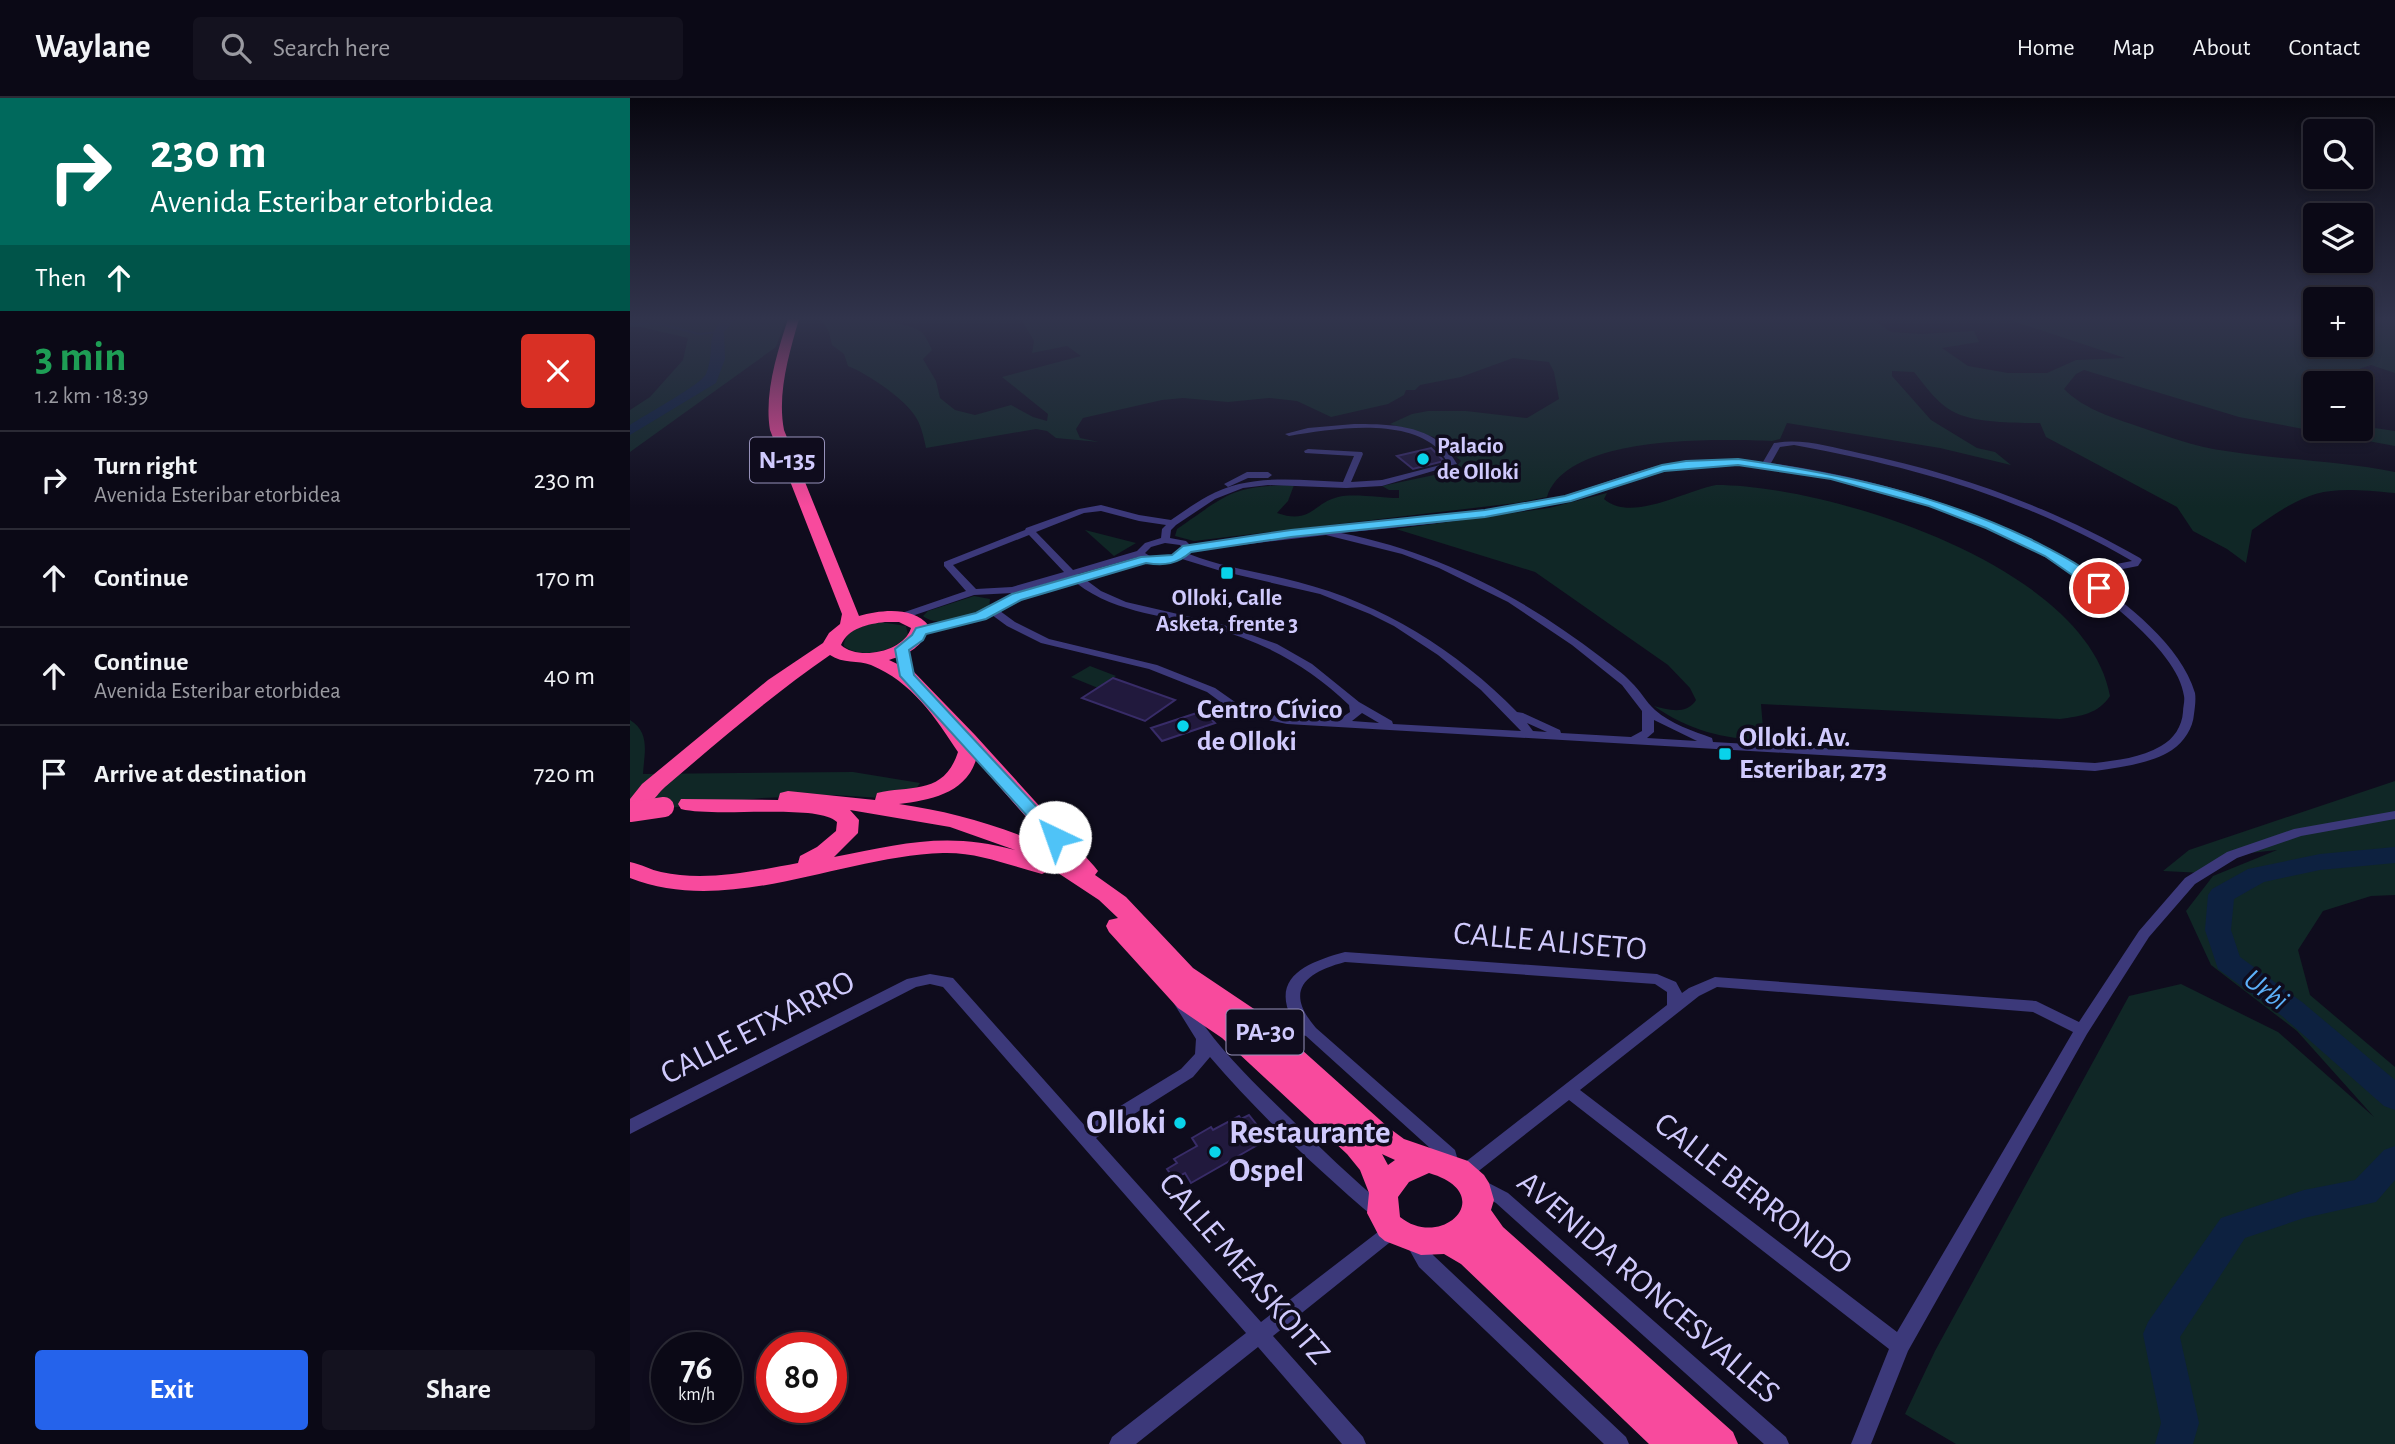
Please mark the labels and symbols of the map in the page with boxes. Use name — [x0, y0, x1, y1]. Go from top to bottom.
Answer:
place label: Palacio de Olloki — [1437, 435, 1519, 484]
road number: N-135 — [750, 438, 824, 482]
marker: Palacio de Olloki — [1415, 451, 1431, 467]
pin — [2069, 558, 2129, 618]
marker: Olloki, Calle Asketa, frente 3 — [1219, 565, 1235, 581]
place label: Olloki, Calle Asketa, frente 3 — [1156, 587, 1298, 636]
place label: Centro Cívico de Olloki — [1197, 696, 1343, 756]
marker: Centro Cívico de Olloki — [1175, 718, 1191, 734]
place label: Olloki. Av. Esteribar, 273 — [1739, 724, 1887, 784]
marker: Olloki. Av. Esteribar, 273 — [1717, 746, 1733, 762]
position arrow — [1018, 800, 1092, 874]
street label: CALLE ALISETO — [1452, 917, 1648, 967]
water label: Urbi — [2238, 964, 2294, 1016]
street label: CALLE ETXARRO — [656, 965, 860, 1091]
road number: PA-30 — [1226, 1009, 1304, 1054]
place label: Olloki — [1086, 1107, 1166, 1140]
street label: CALLE BERRONDO — [1648, 1107, 1858, 1281]
marker: Olloki — [1172, 1115, 1188, 1131]
place label: Restaurante Ospel — [1229, 1117, 1390, 1188]
marker: Restaurante Ospel — [1207, 1144, 1223, 1160]
street label: AVENIDA RONCESVALLES — [1511, 1166, 1785, 1410]
street label: CALLE MEASKOITZ — [1152, 1167, 1336, 1371]
speed limit sign: 80 — [756, 1332, 847, 1423]

